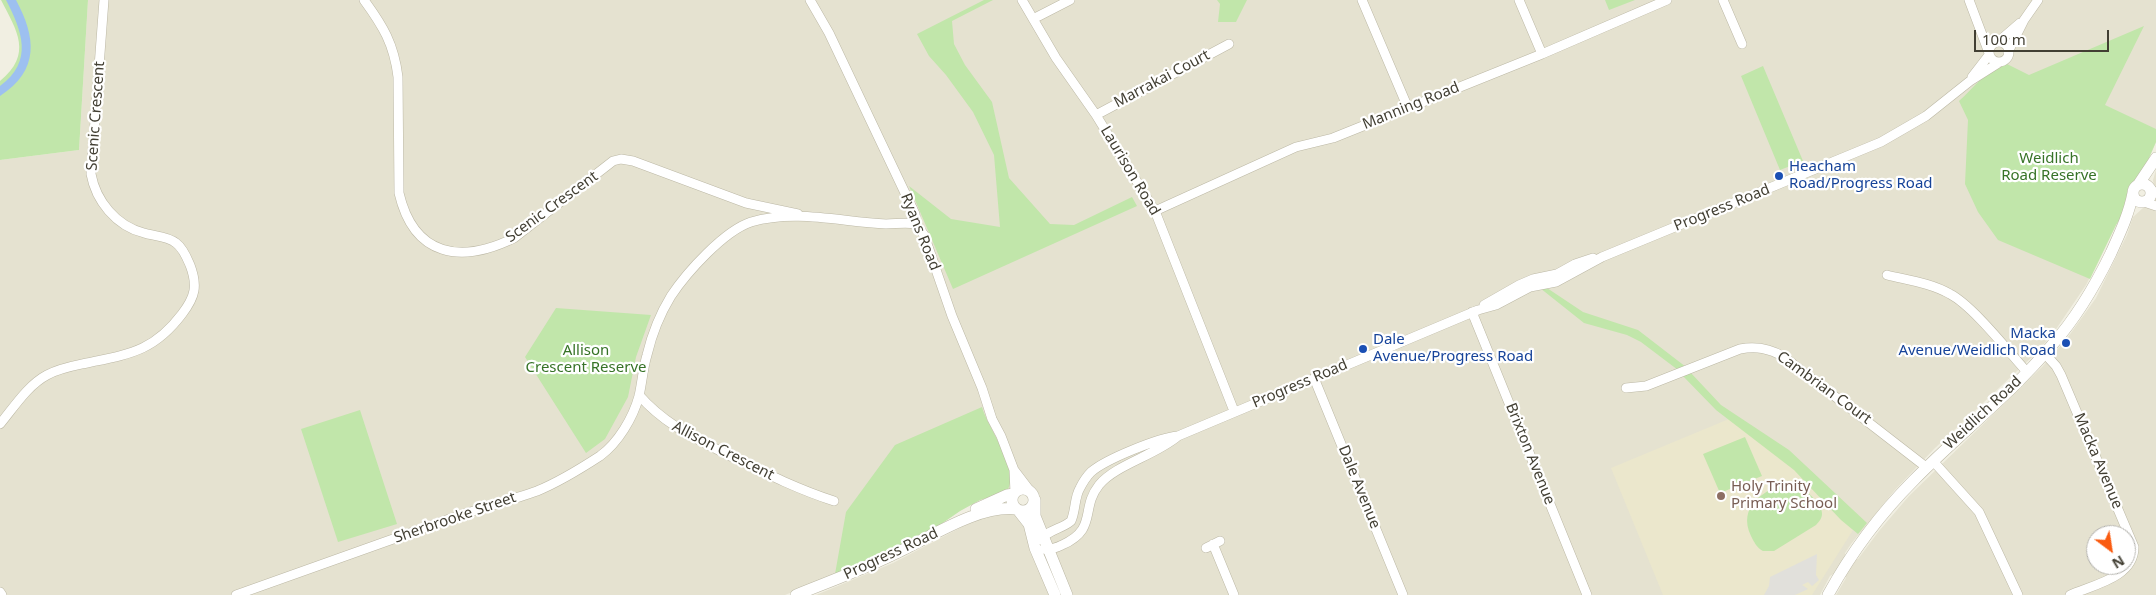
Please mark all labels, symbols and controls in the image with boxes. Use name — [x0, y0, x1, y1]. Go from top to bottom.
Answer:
scale bar — [1976, 20, 2111, 52]
text: 100 m — [1982, 29, 2026, 49]
street label: Marrakai Court — [1111, 46, 1213, 112]
street label: Scenic Crescent — [83, 61, 109, 171]
street label: Manning Road — [1360, 78, 1462, 134]
street label: Laurison Road — [1096, 123, 1164, 219]
park label: Weidlich Road Reserve — [2001, 150, 2097, 185]
place label: Heacham Road/Progress Road — [1789, 158, 1933, 193]
street label: Scenic Crescent — [502, 168, 602, 246]
marker: Heacham Road/Progress Road — [1773, 170, 1785, 182]
street label: Progress Road — [1671, 181, 1773, 235]
street label: Ryans Road — [896, 191, 944, 273]
place label: Macka Avenue/Weidlich Road — [1898, 325, 2056, 360]
place label: Dale Avenue/Progress Road — [1373, 331, 1533, 366]
marker: Macka Avenue/Weidlich Road — [2060, 337, 2072, 349]
park label: Allison Crescent Reserve — [526, 342, 646, 377]
marker: Dale Avenue/Progress Road — [1357, 343, 1369, 355]
street label: Cambrian Court — [1773, 348, 1875, 428]
street label: Progress Road — [1250, 356, 1350, 412]
street label: Weidlich Road — [1941, 373, 2025, 453]
street label: Brixton Avenue — [1501, 401, 1559, 507]
street label: Macka Avenue — [2070, 410, 2126, 512]
street label: Allison Crescent — [669, 418, 777, 484]
street label: Dale Avenue — [1334, 443, 1384, 531]
place label: Holy Trinity Primary School — [1731, 478, 1837, 513]
street label: Sherbrooke Street — [392, 489, 518, 547]
marker: Holy Trinity Primary School — [1715, 490, 1727, 502]
street label: Progress Road — [841, 524, 941, 584]
north arrow — [2086, 525, 2136, 575]
text: N — [2109, 551, 2128, 574]

